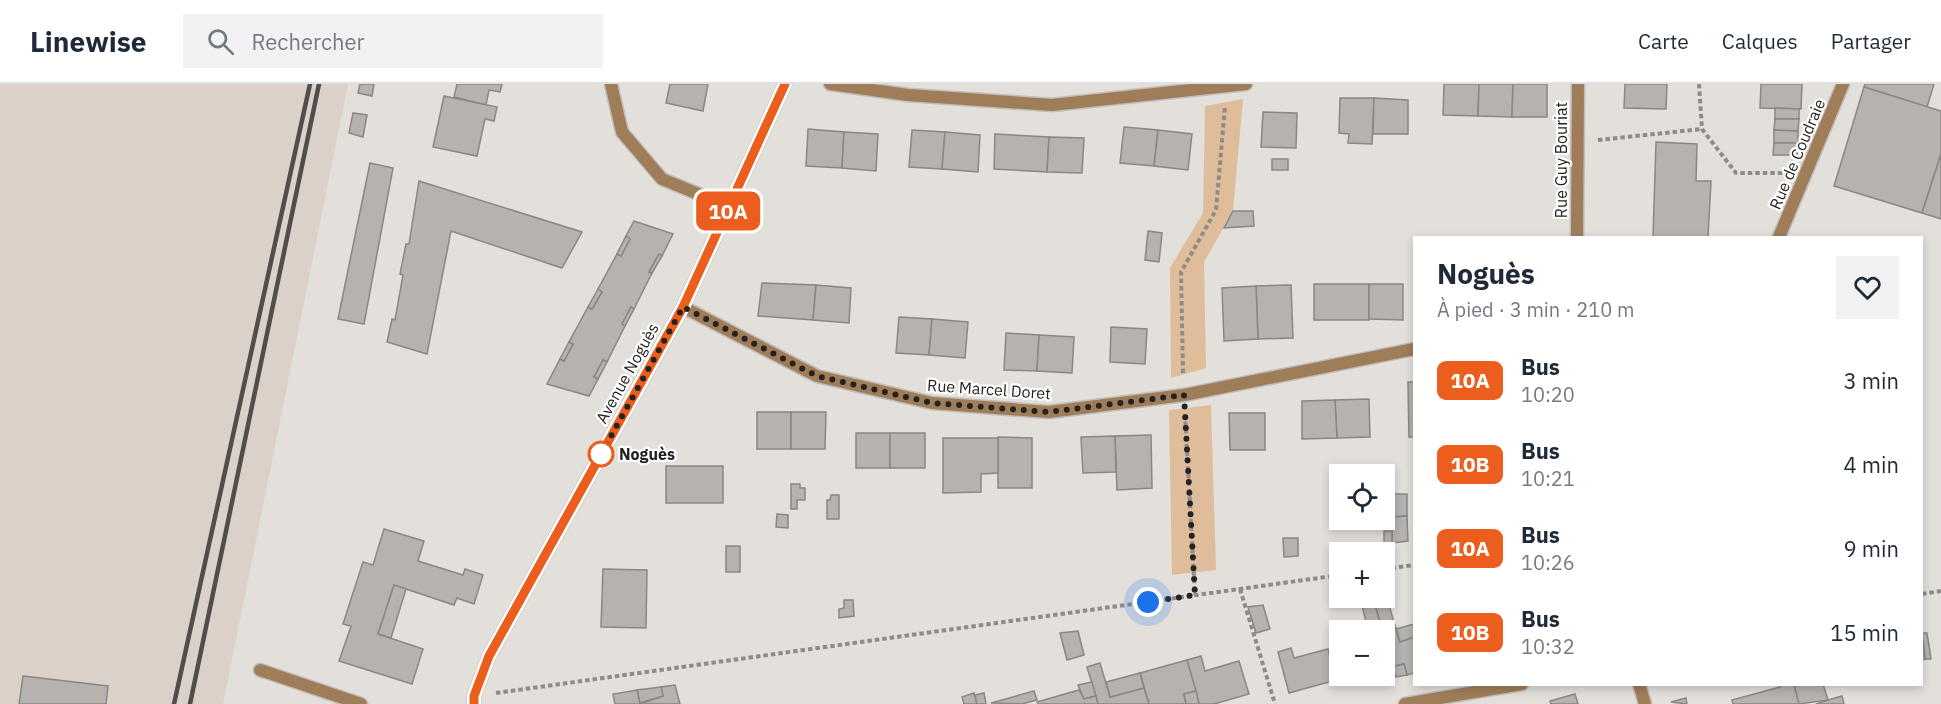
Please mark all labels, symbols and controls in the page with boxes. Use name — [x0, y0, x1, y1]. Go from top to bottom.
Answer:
search box — [183, 14, 603, 68]
text: Linewise — [30, 23, 147, 60]
icon: search — [204, 25, 237, 58]
text: Rechercher — [252, 27, 365, 56]
text: Carte — [1638, 27, 1689, 55]
text: Calques — [1722, 27, 1798, 55]
text: Partager — [1831, 27, 1911, 55]
street label: Rue de Coudraie — [1765, 96, 1829, 212]
street label: Rue Guy Bouriat — [1551, 102, 1571, 218]
line badge: 10A — [694, 192, 762, 230]
text: 10A — [708, 197, 748, 225]
text: Noguès — [1437, 255, 1535, 292]
button: heart — [1836, 256, 1899, 319]
text: À pied · 3 min · 210 m — [1437, 296, 1634, 323]
street label: Avenue Noguès — [591, 319, 663, 427]
text: Bus — [1521, 352, 1560, 381]
text: 10A — [1450, 366, 1490, 394]
text: 3 min — [1843, 366, 1899, 395]
street label: Rue Marcel Doret — [926, 375, 1052, 403]
text: 10:20 — [1521, 381, 1575, 408]
text: Bus — [1521, 436, 1560, 465]
marker: Noguès — [588, 441, 614, 467]
place label: Noguès — [619, 444, 675, 464]
text: 10B — [1450, 450, 1490, 478]
text: 4 min — [1843, 450, 1899, 479]
map controls — [1329, 464, 1395, 686]
button: locate — [1329, 464, 1395, 530]
text: 10:21 — [1521, 465, 1575, 492]
text: Bus — [1521, 520, 1560, 549]
text: 10A — [1450, 534, 1490, 562]
text: 9 min — [1843, 534, 1899, 563]
button: + — [1329, 542, 1395, 608]
text: 10:26 — [1521, 549, 1575, 576]
your location — [1133, 587, 1163, 617]
text: Bus — [1521, 604, 1560, 633]
text: 10B — [1450, 618, 1490, 646]
text: 15 min — [1830, 618, 1899, 647]
button: − — [1329, 620, 1395, 686]
text: 10:32 — [1521, 633, 1575, 660]

